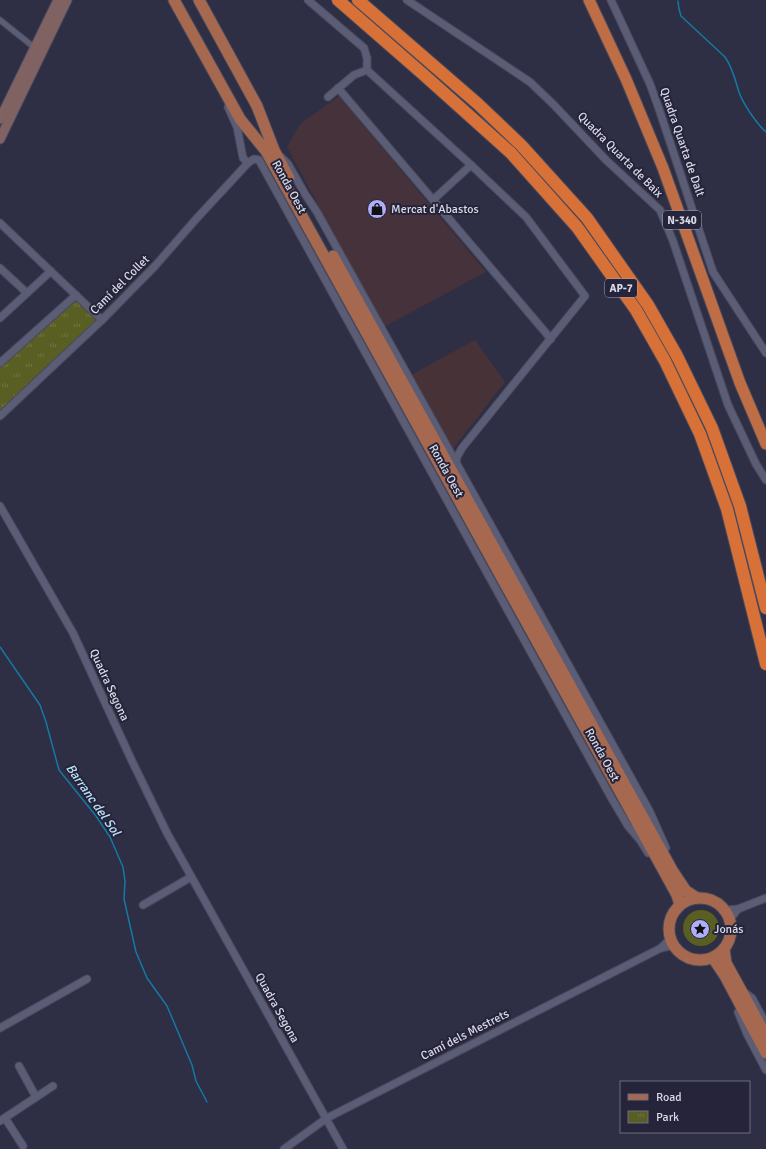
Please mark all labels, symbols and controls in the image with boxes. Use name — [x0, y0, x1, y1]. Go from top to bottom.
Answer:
street label: Quadra Quarta de Dalt — [656, 86, 708, 198]
street label: Quadra Quarta de Baix — [574, 109, 666, 201]
street label: Ronda Oest — [268, 158, 310, 216]
shop icon: Mercat d'Abastos — [366, 198, 388, 220]
place label: Mercat d'Abastos — [391, 202, 479, 217]
road number: N-340 — [663, 211, 701, 229]
street label: Camí del Collet — [87, 252, 153, 318]
road number: AP-7 — [605, 279, 637, 297]
street label: Ronda Oest — [425, 442, 467, 500]
street label: Quadra Segona — [86, 647, 132, 723]
street label: Ronda Oest — [581, 726, 623, 784]
water label: Barranc del Sol — [62, 761, 124, 840]
place icon: Jonás — [689, 918, 711, 940]
place label: Jonás — [714, 922, 744, 937]
street label: Quadra Segona — [252, 970, 302, 1046]
street label: Camí dels Mestrets — [418, 1006, 512, 1064]
legend — [620, 1081, 750, 1133]
text: Road — [656, 1090, 682, 1105]
text: Park — [656, 1110, 679, 1125]

